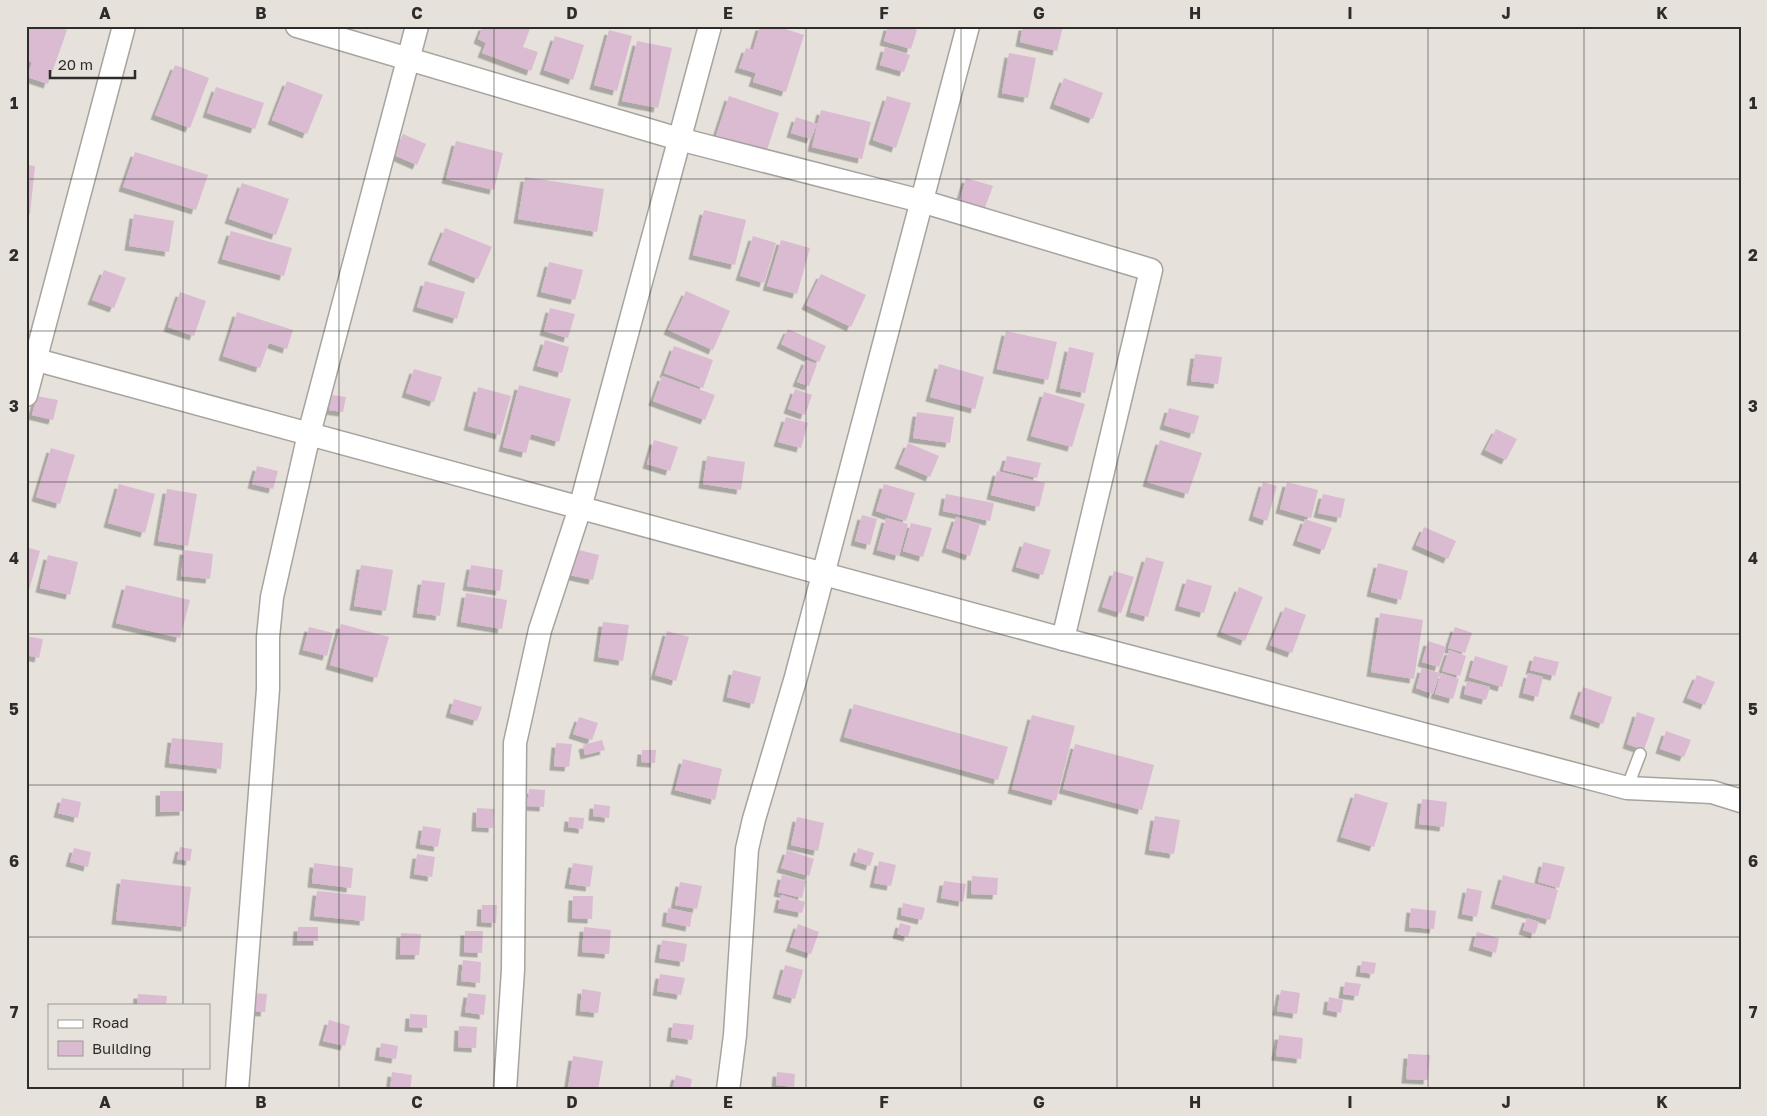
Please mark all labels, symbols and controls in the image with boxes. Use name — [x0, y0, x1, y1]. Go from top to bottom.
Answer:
text: A — [99, 3, 111, 23]
text: B — [255, 3, 267, 23]
text: C — [411, 3, 423, 23]
text: D — [566, 3, 578, 23]
text: E — [723, 3, 733, 23]
text: F — [879, 3, 889, 23]
text: G — [1033, 3, 1045, 23]
text: H — [1189, 3, 1201, 23]
text: I — [1347, 3, 1353, 23]
text: J — [1501, 3, 1511, 23]
text: K — [1656, 3, 1668, 23]
scale bar — [50, 48, 135, 80]
text: 20 m — [58, 55, 93, 73]
text: 1 — [10, 93, 18, 113]
text: 1 — [1749, 93, 1757, 113]
text: 2 — [9, 245, 19, 265]
text: 2 — [1748, 245, 1758, 265]
text: 3 — [9, 396, 19, 416]
text: 3 — [1748, 396, 1758, 416]
text: 4 — [9, 548, 19, 568]
text: 4 — [1748, 548, 1758, 568]
text: 5 — [9, 699, 19, 719]
text: 5 — [1748, 699, 1758, 719]
text: 6 — [9, 851, 19, 871]
text: 6 — [1748, 851, 1758, 871]
text: 7 — [10, 1002, 19, 1022]
text: 7 — [1749, 1002, 1758, 1022]
legend — [48, 1004, 210, 1068]
text: Road — [92, 1013, 129, 1031]
text: Building — [92, 1039, 152, 1057]
text: A — [99, 1092, 111, 1112]
text: B — [255, 1092, 267, 1112]
text: C — [411, 1092, 423, 1112]
text: D — [566, 1092, 578, 1112]
text: E — [723, 1092, 733, 1112]
text: F — [879, 1092, 889, 1112]
text: G — [1033, 1092, 1045, 1112]
text: H — [1189, 1092, 1201, 1112]
text: I — [1347, 1092, 1353, 1112]
text: J — [1501, 1092, 1511, 1112]
text: K — [1656, 1092, 1668, 1112]

